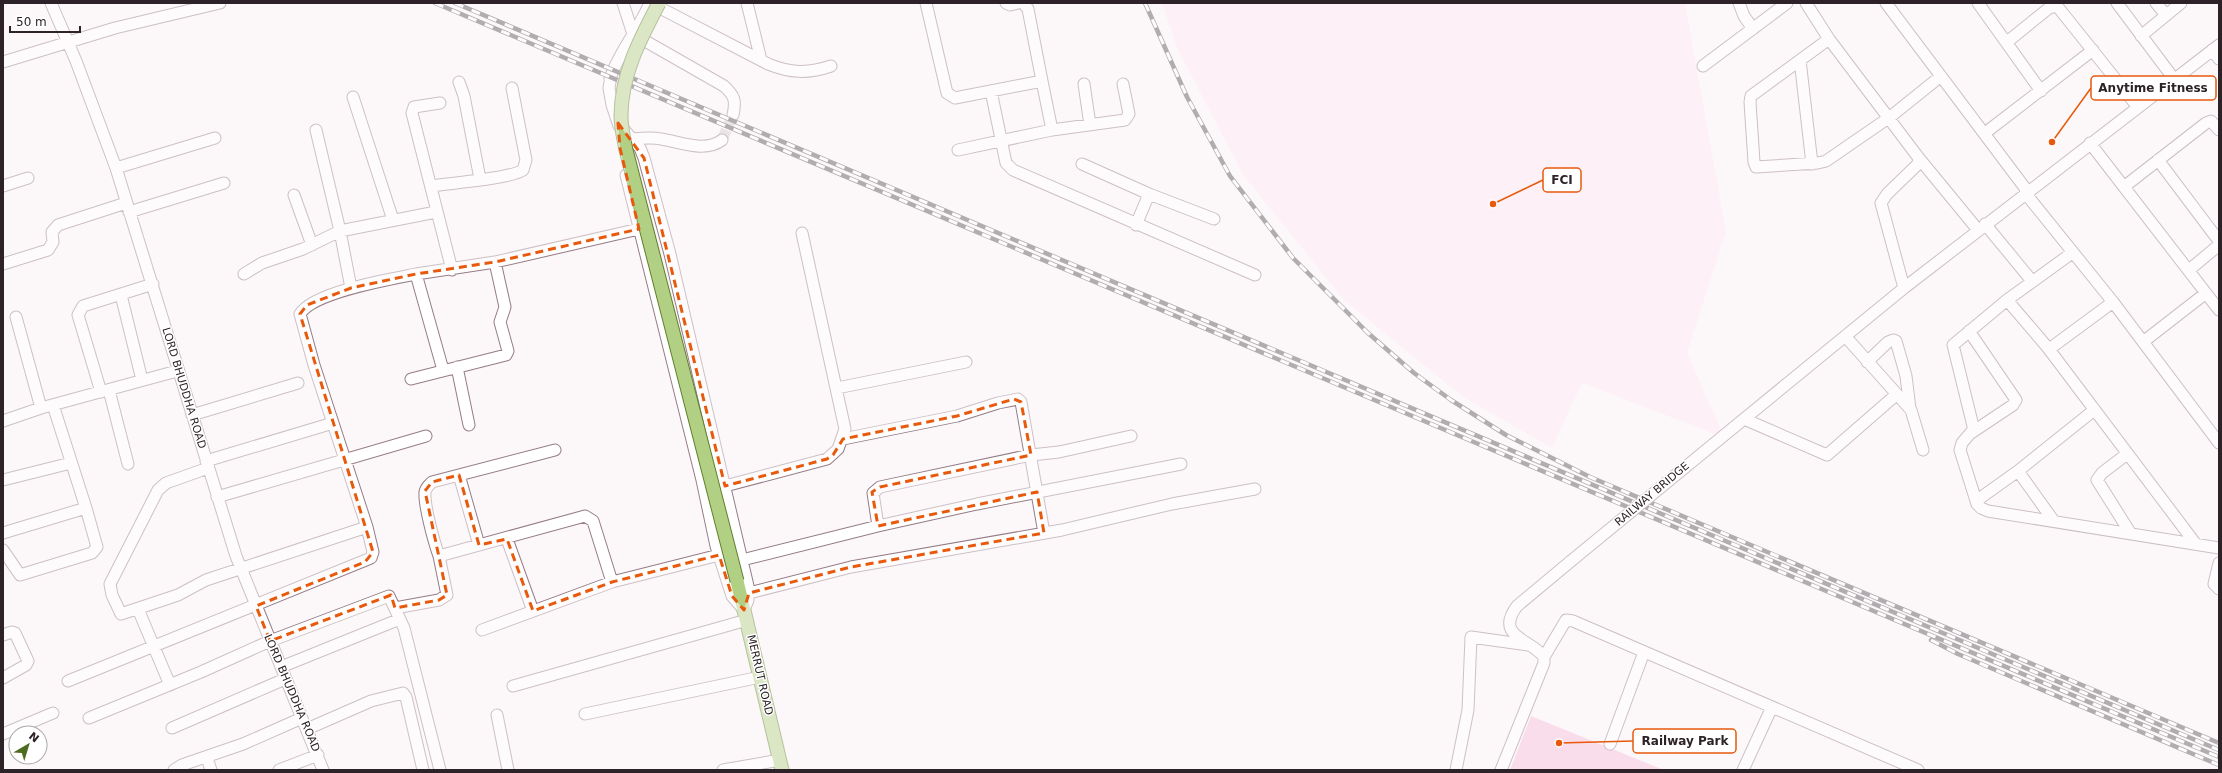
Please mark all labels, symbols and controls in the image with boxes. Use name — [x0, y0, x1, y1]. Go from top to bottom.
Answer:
scale bar — [10, 8, 80, 34]
text: 50 m — [16, 15, 47, 29]
callout: Anytime Fitness — [2091, 76, 2216, 100]
text: Anytime Fitness — [2098, 81, 2208, 95]
callout: FCI — [1543, 168, 1581, 192]
text: FCI — [1551, 173, 1573, 187]
street label: LORD BHUDDHA ROAD — [159, 326, 209, 450]
street label: RAILWAY BRIDGE — [1612, 459, 1692, 529]
street label: LORD BHUDDHA ROAD — [261, 632, 323, 754]
street label: MERRUT ROAD — [744, 634, 776, 716]
north arrow — [8, 725, 48, 765]
callout: Railway Park — [1633, 729, 1736, 753]
text: N — [26, 730, 41, 745]
text: Railway Park — [1642, 734, 1729, 748]

